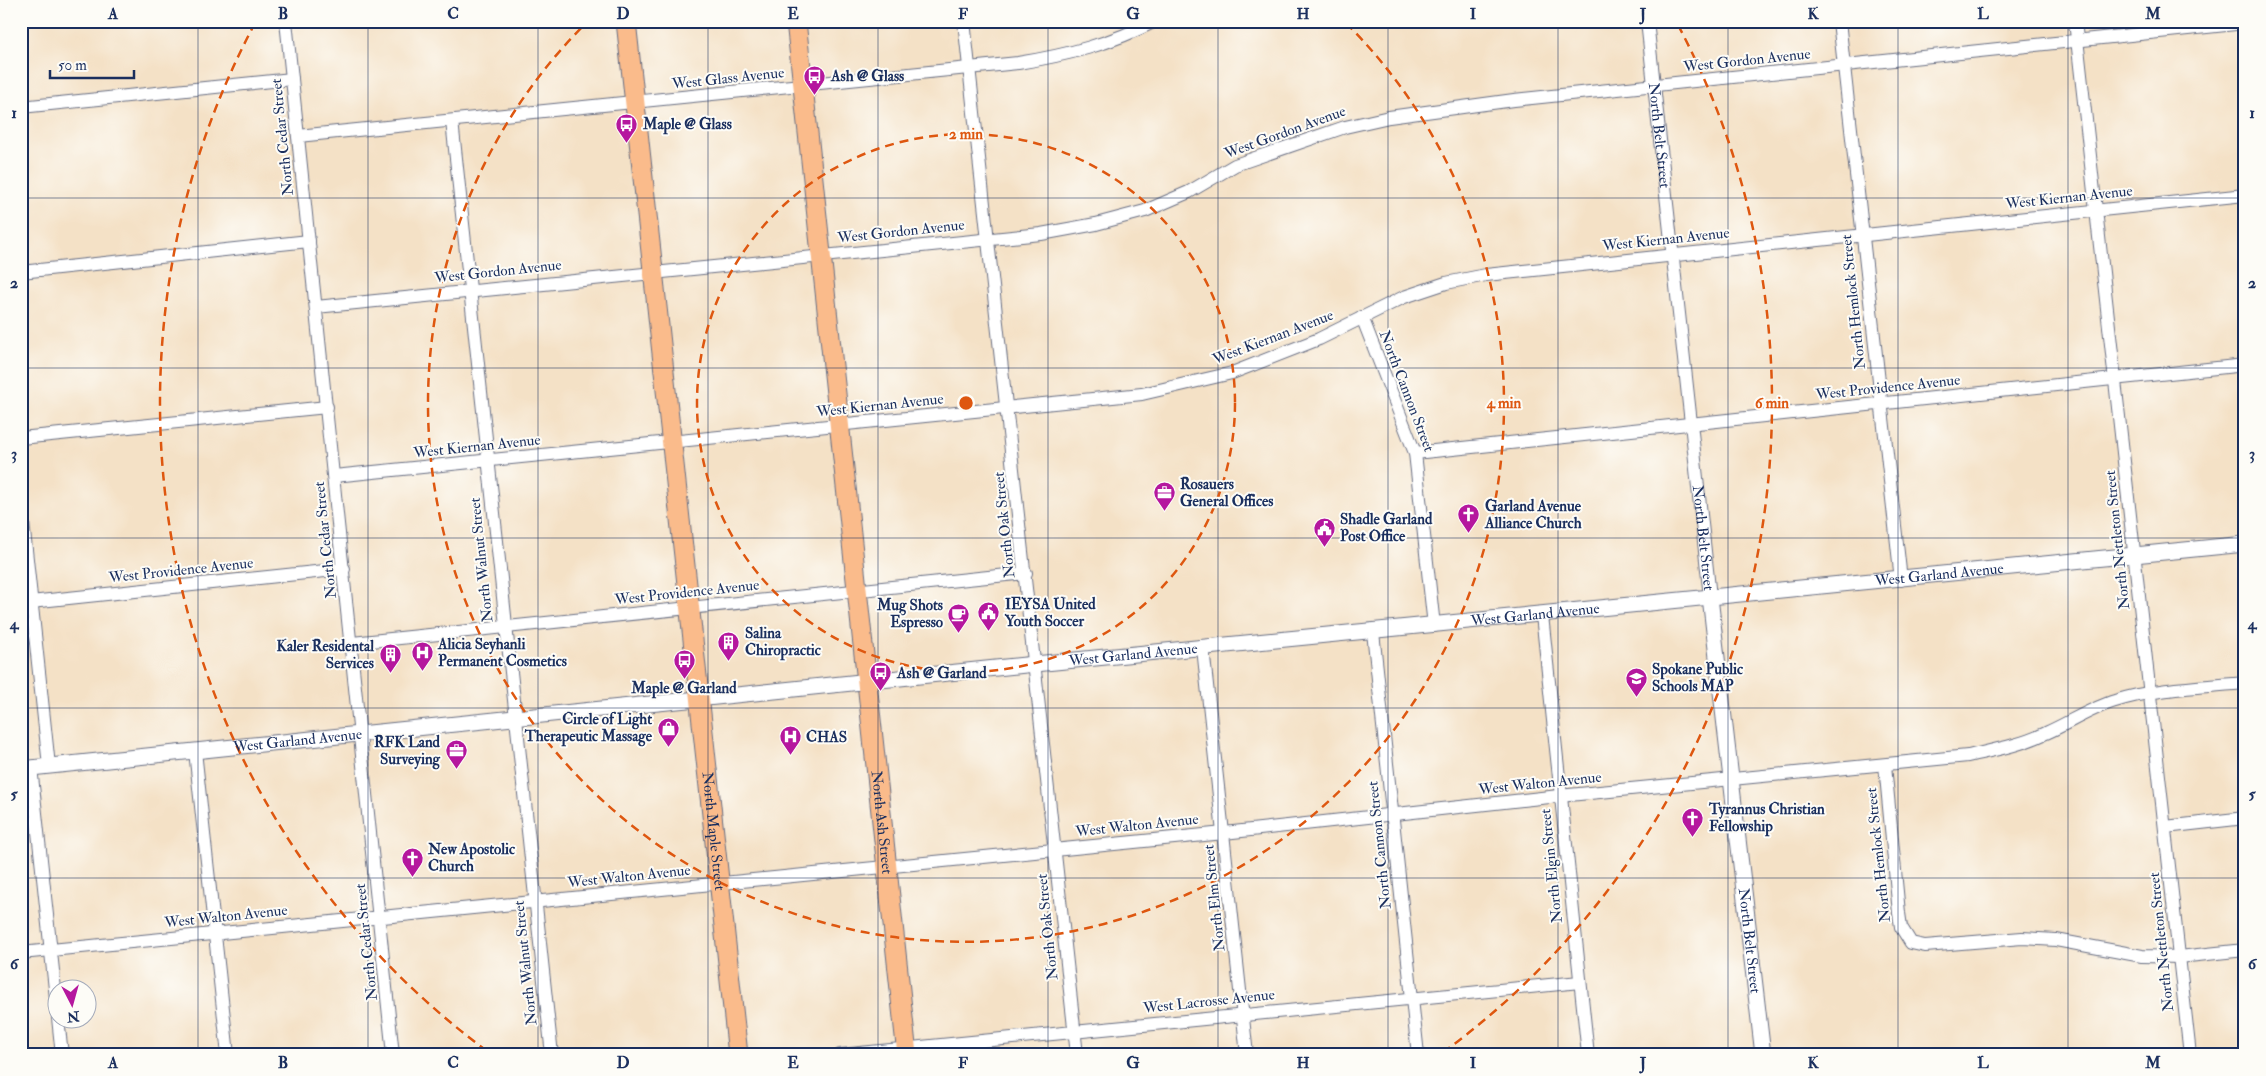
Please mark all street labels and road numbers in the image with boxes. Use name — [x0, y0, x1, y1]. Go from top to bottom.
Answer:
street label: West Gordon Avenue — [1682, 44, 1812, 77]
street label: West Glass Avenue — [670, 63, 785, 94]
street label: North Cedar Street — [267, 77, 298, 196]
street label: North Belt Street — [1644, 82, 1674, 189]
street label: West Gordon Avenue — [1221, 102, 1348, 164]
street label: West Kiernan Avenue — [2003, 181, 2134, 214]
street label: West Gordon Avenue — [836, 215, 966, 248]
street label: West Kiernan Avenue — [1600, 223, 1731, 256]
street label: North Hemlock Street — [1837, 234, 1870, 370]
street label: West Gordon Avenue — [433, 255, 563, 288]
street label: West Kiernan Avenue — [1209, 306, 1336, 370]
street label: North Cannon Street — [1375, 328, 1438, 455]
street label: West Providence Avenue — [1814, 370, 1961, 405]
street label: West Kiernan Avenue — [814, 389, 945, 422]
street label: West Kiernan Avenue — [411, 430, 542, 463]
street label: North Nettleton Street — [2101, 469, 2134, 611]
street label: North Oak Street — [989, 471, 1020, 579]
street label: North Cedar Street — [310, 480, 341, 599]
street label: North Belt Street — [1688, 484, 1718, 592]
street label: North Walnut Street — [465, 497, 497, 623]
street label: West Providence Avenue — [107, 553, 254, 588]
street label: West Garland Avenue — [1873, 559, 2005, 591]
street label: West Providence Avenue — [613, 575, 760, 610]
street label: West Garland Avenue — [1469, 599, 1601, 631]
street label: West Garland Avenue — [1067, 639, 1199, 671]
street label: West Garland Avenue — [231, 725, 363, 757]
street label: West Walton Avenue — [1477, 768, 1602, 800]
street label: North Ash Street — [867, 770, 897, 875]
street label: North Maple Street — [697, 771, 729, 892]
street label: North Cannon Street — [1363, 780, 1396, 910]
street label: North Hemlock Street — [1862, 787, 1895, 923]
street label: North Elgin Street — [1536, 808, 1567, 924]
street label: West Walton Avenue — [1074, 810, 1199, 842]
street label: North Elm Street — [1199, 843, 1230, 952]
street label: West Walton Avenue — [566, 861, 691, 893]
street label: North Nettleton Street — [2145, 871, 2178, 1013]
street label: North Oak Street — [1032, 873, 1063, 981]
street label: North Cedar Street — [351, 882, 382, 1001]
street label: North Belt Street — [1734, 887, 1765, 995]
street label: North Walnut Street — [509, 900, 541, 1026]
street label: West Walton Avenue — [163, 901, 288, 933]
street label: West Lacrosse Avenue — [1141, 985, 1276, 1018]

